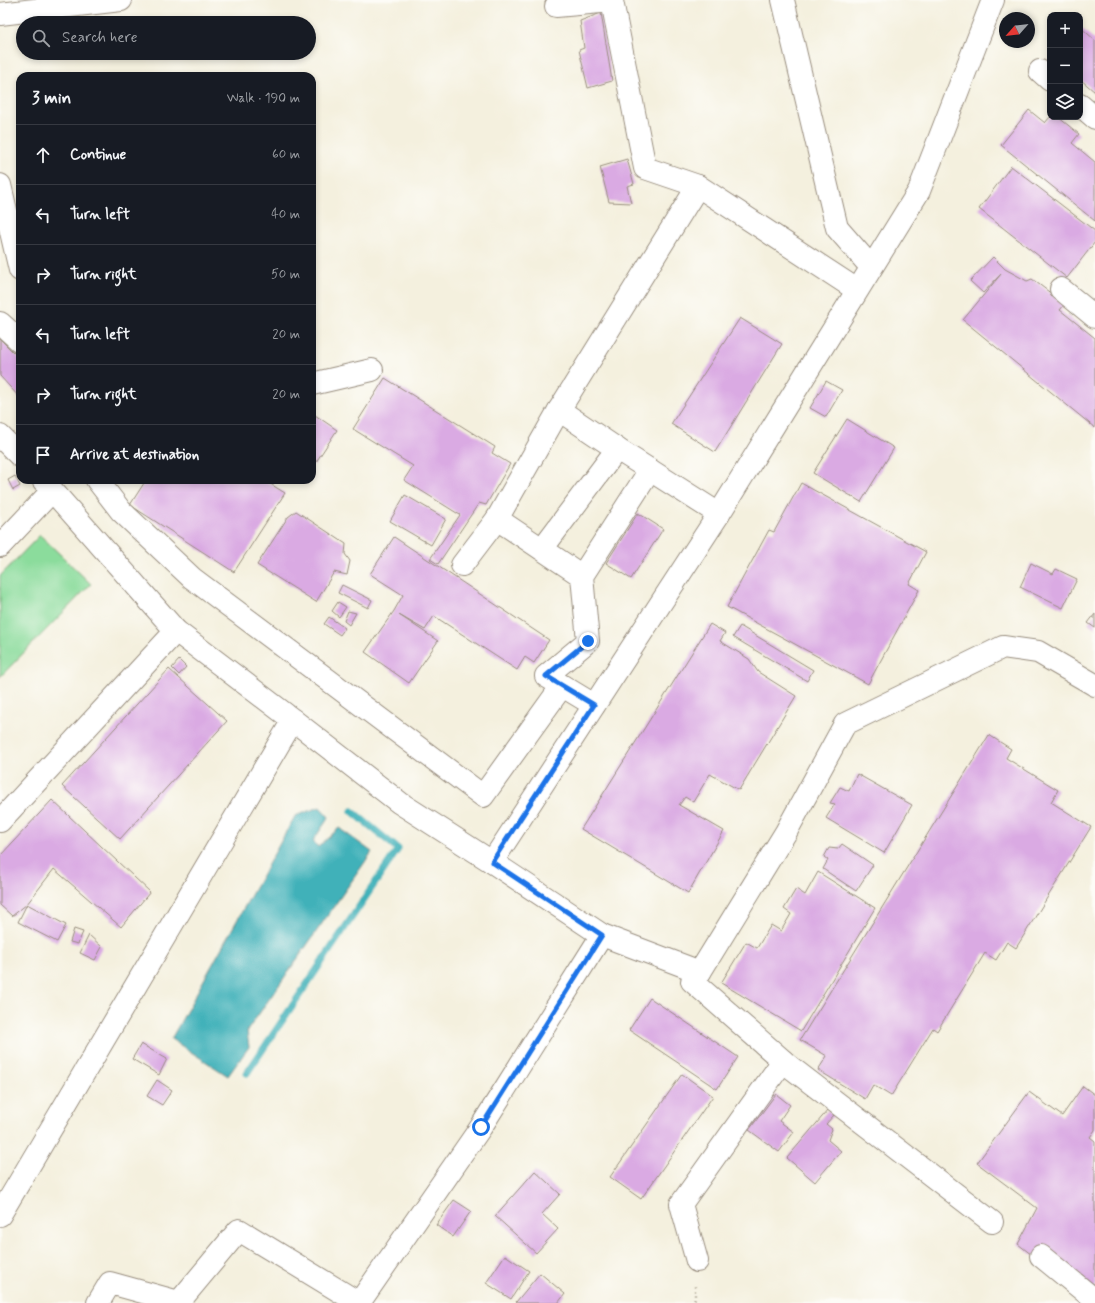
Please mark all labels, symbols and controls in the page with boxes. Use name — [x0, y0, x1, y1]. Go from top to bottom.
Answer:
north arrow — [999, 12, 1035, 48]
map controls — [1047, 12, 1083, 120]
button: + — [1047, 12, 1083, 48]
search box — [16, 16, 316, 60]
icon: search — [30, 27, 52, 49]
text: Search here — [62, 28, 138, 48]
button: − — [1047, 48, 1083, 84]
button: layers — [1047, 84, 1083, 120]
text: 3 min — [32, 87, 71, 109]
text: Walk · 190 m — [227, 90, 300, 107]
icon: ahead — [32, 144, 54, 166]
text: Continue — [70, 145, 126, 165]
text: 60 m — [272, 146, 300, 163]
icon: left — [32, 204, 54, 226]
text: Turn left — [70, 205, 130, 225]
text: 40 m — [271, 206, 300, 223]
icon: right — [32, 264, 54, 286]
text: Turn right — [70, 265, 137, 285]
text: 50 m — [271, 266, 300, 283]
icon: left — [32, 324, 54, 346]
text: Turn left — [70, 325, 130, 345]
text: 20 m — [272, 326, 300, 343]
icon: right — [32, 384, 54, 406]
text: Turn right — [70, 385, 137, 405]
text: 20 m — [272, 386, 300, 403]
icon: arrive — [32, 444, 54, 466]
text: Arrive at destination — [70, 445, 199, 465]
route end — [579, 632, 597, 650]
route start — [472, 1118, 490, 1136]

